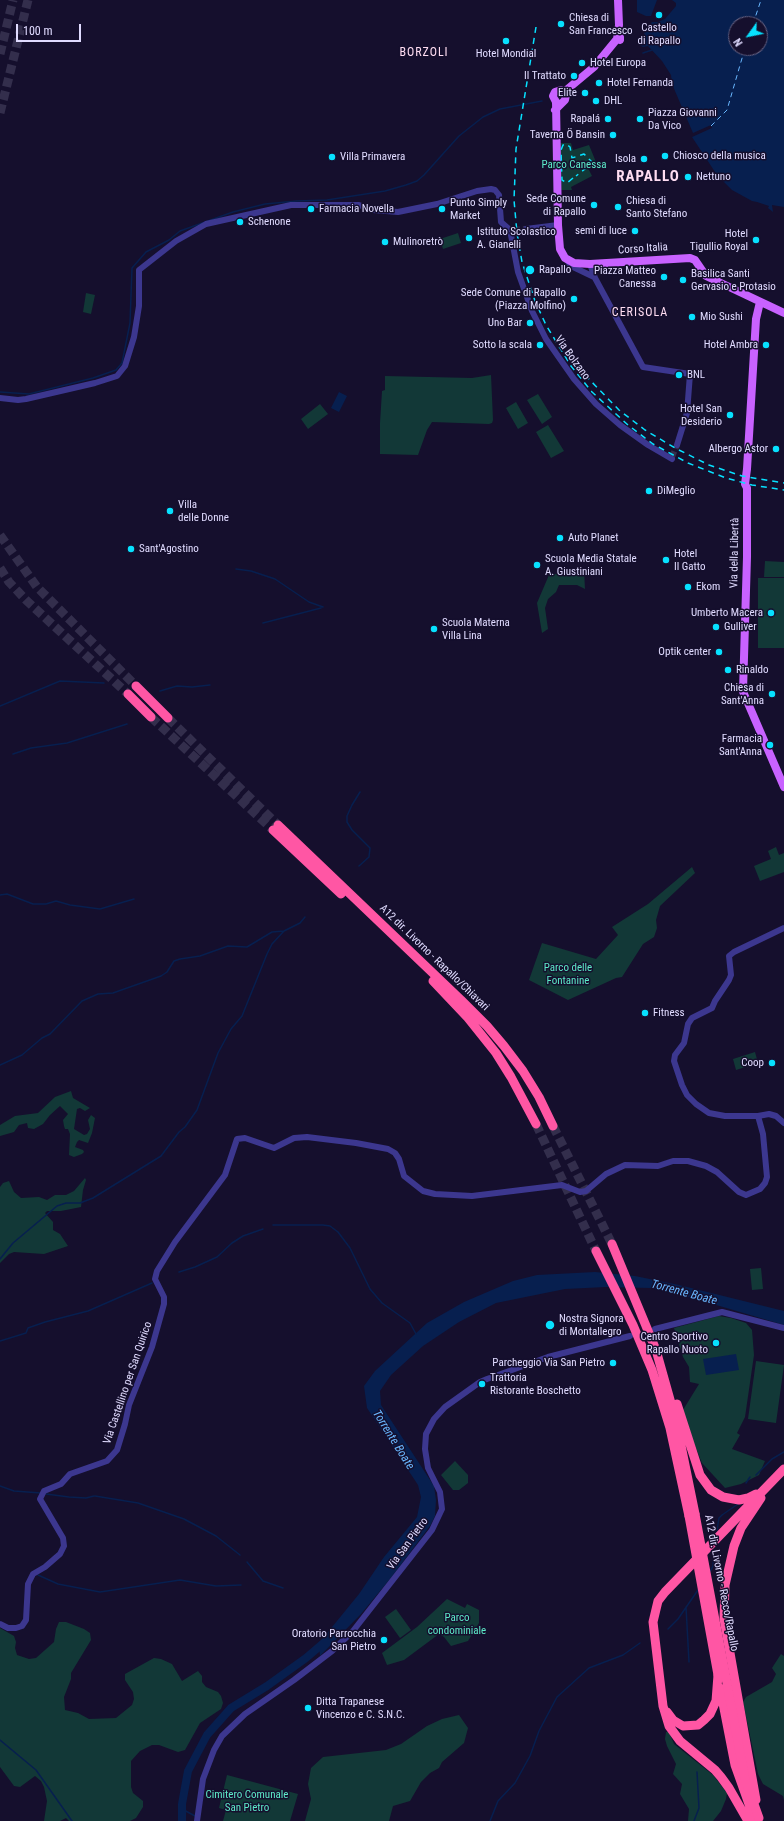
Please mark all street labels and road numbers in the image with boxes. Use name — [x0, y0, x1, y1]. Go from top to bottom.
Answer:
street label: Corso Italia — [618, 241, 668, 257]
street label: Via Bolzano — [552, 333, 592, 383]
street label: Via della Libertà — [728, 518, 742, 588]
street label: A12 dir. Livorno - Rapallo/Chiavari — [376, 902, 492, 1014]
street label: Via Castellino per San Quirico — [101, 1320, 155, 1446]
street label: A12 dir. Livorno - Recco/Rapallo — [701, 1514, 741, 1652]
street label: Via San Pietro — [385, 1515, 431, 1573]

